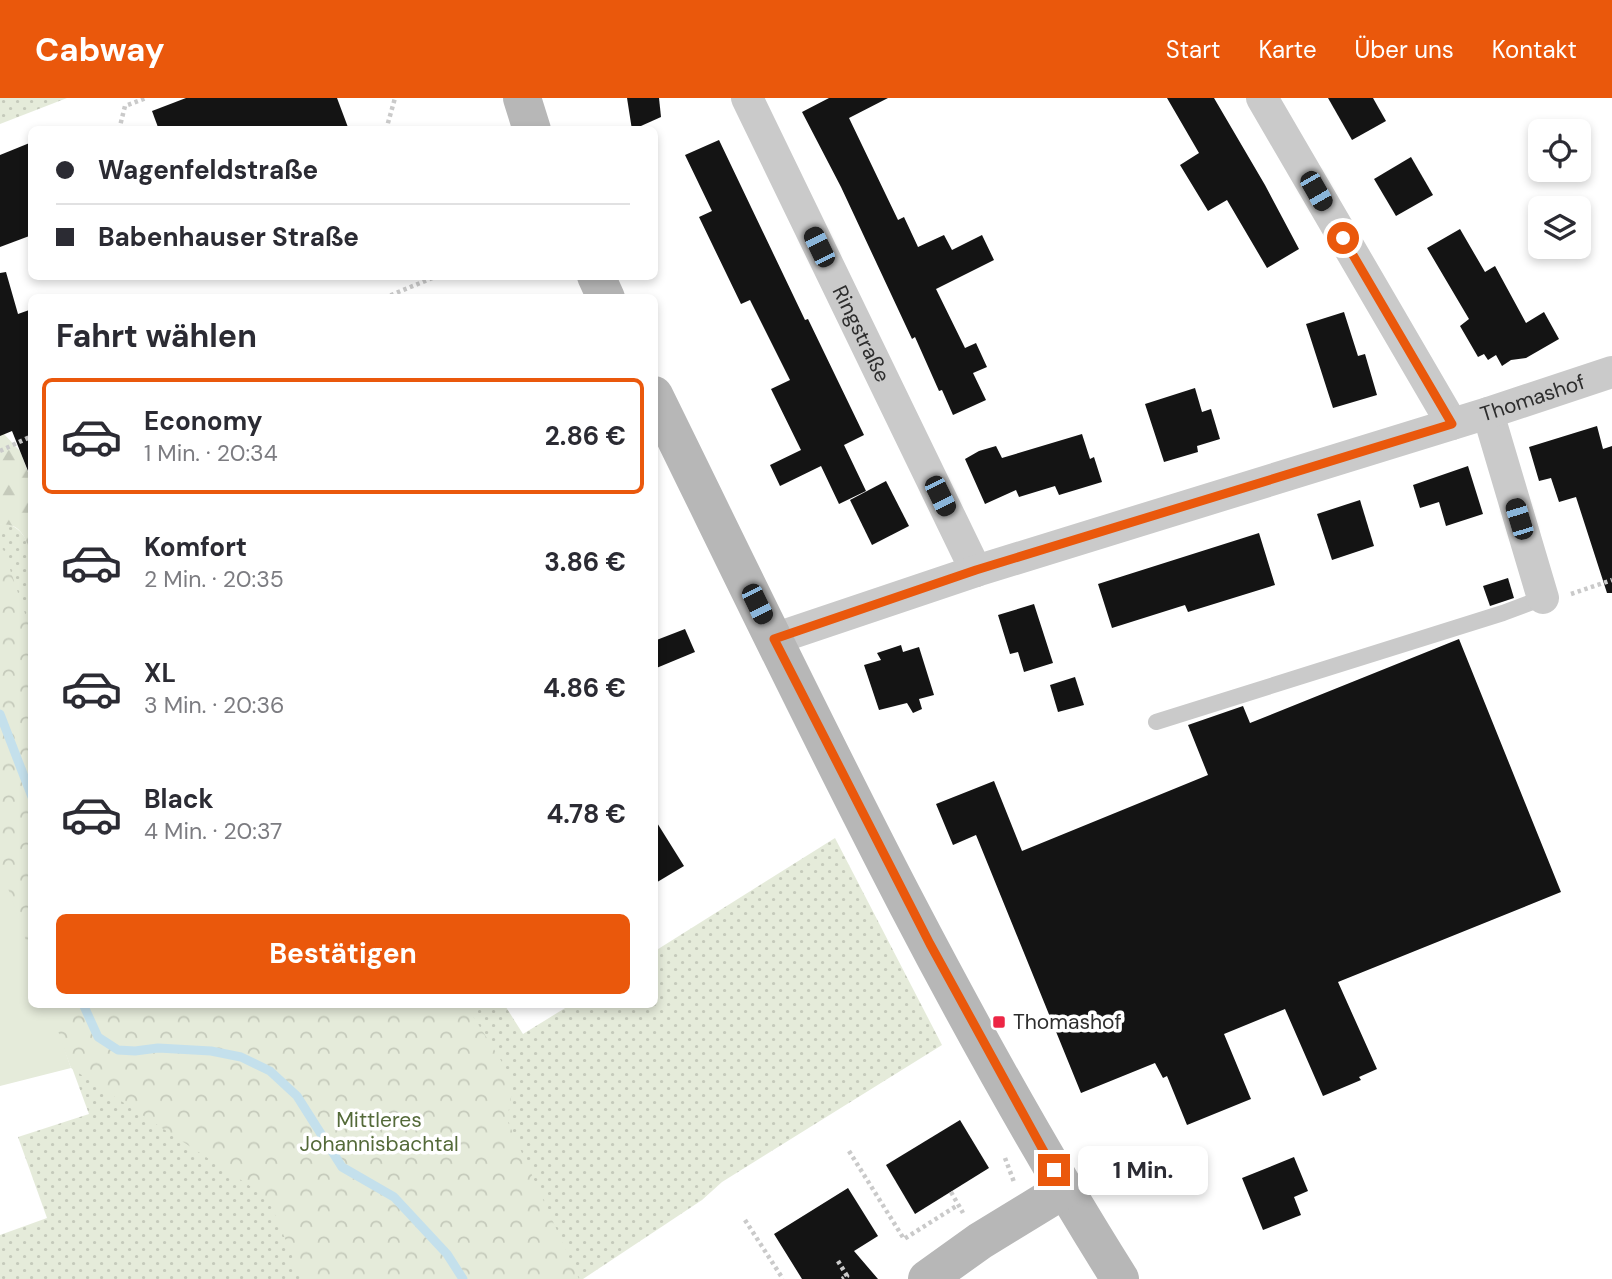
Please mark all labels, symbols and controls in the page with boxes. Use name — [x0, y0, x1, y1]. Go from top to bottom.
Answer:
text: Cabway — [35, 28, 165, 71]
text: Start — [1166, 34, 1220, 65]
text: Karte — [1258, 34, 1317, 65]
text: Über uns — [1355, 34, 1454, 65]
text: Kontakt — [1492, 34, 1577, 65]
map controls — [1528, 119, 1591, 259]
button: locate — [1528, 119, 1591, 182]
text: Wagenfeldstraße — [98, 153, 318, 187]
car — [1297, 168, 1336, 214]
button: layers — [1528, 196, 1591, 259]
text: Babenhauser Straße — [98, 220, 359, 254]
route start — [1327, 222, 1359, 254]
car — [801, 224, 838, 270]
street label: Ringstraße — [826, 281, 897, 387]
text: Fahrt wählen — [56, 315, 257, 357]
street label: Thomashof — [1477, 368, 1589, 429]
text: Economy — [144, 404, 262, 438]
icon: car — [60, 405, 123, 468]
text: 2.86 € — [545, 419, 626, 453]
text: 1 Min. · 20:34 — [144, 438, 278, 468]
car — [922, 473, 959, 519]
car — [1503, 496, 1536, 542]
text: Komfort — [144, 530, 247, 564]
icon: car — [60, 531, 123, 594]
text: 3.86 € — [544, 545, 626, 579]
text: 2 Min. · 20:35 — [144, 564, 284, 594]
car — [739, 581, 776, 627]
text: XL — [144, 656, 176, 690]
icon: car — [60, 657, 123, 720]
text: 4.86 € — [543, 671, 626, 705]
text: 3 Min. · 20:36 — [144, 690, 285, 720]
text: Black — [144, 782, 214, 816]
icon: car — [60, 783, 123, 846]
text: 4.78 € — [546, 797, 626, 831]
text: 4 Min. · 20:37 — [144, 816, 282, 846]
button: Bestätigen — [56, 914, 630, 994]
place label: Thomashof — [1013, 1008, 1122, 1036]
marker: Thomashof — [991, 1014, 1007, 1030]
park label: Mittleres Johannisbachtal — [299, 1106, 459, 1158]
callout: 1 Min. — [1078, 1146, 1208, 1194]
route end — [1038, 1154, 1070, 1186]
text: 1 Min. — [1113, 1155, 1173, 1185]

